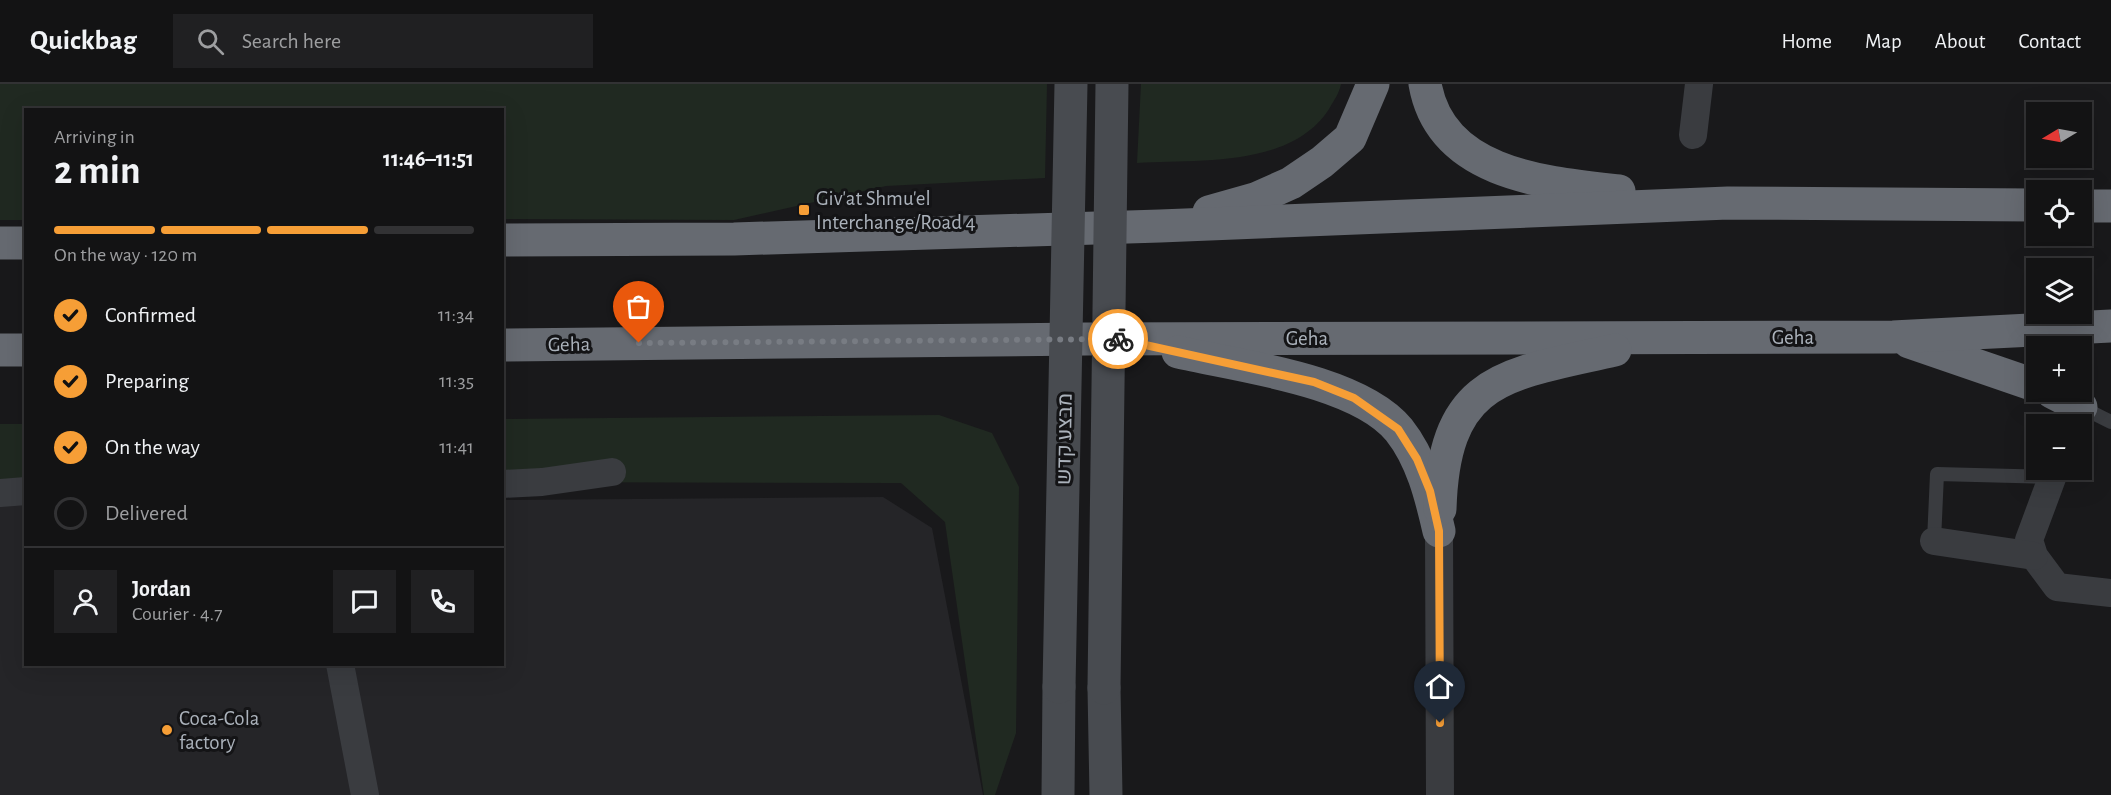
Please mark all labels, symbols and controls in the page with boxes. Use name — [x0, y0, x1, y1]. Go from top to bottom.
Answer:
search box — [173, 14, 593, 68]
icon: search — [194, 25, 227, 58]
text: Quickbag — [30, 27, 137, 55]
text: Search here — [242, 30, 341, 52]
text: Home — [1781, 31, 1832, 52]
text: Map — [1865, 31, 1902, 52]
text: About — [1935, 31, 1985, 52]
text: Contact — [2018, 31, 2081, 52]
north arrow — [2026, 102, 2092, 168]
map controls — [2026, 102, 2092, 480]
text: Arriving in — [54, 127, 135, 147]
text: 11:46–11:51 — [383, 148, 474, 170]
text: 2 min — [54, 152, 141, 191]
button: locate — [2026, 180, 2092, 246]
place label: Giv'at Shmu'el Interchange/Road 4 — [816, 188, 976, 233]
marker: Giv'at Shmu'el Interchange/Road 4 — [797, 203, 811, 217]
text: On the way · 120 m — [54, 245, 197, 265]
button: layers — [2026, 258, 2092, 324]
pin — [613, 281, 664, 343]
icon: bag — [622, 290, 655, 323]
icon: check — [54, 299, 87, 332]
text: Confirmed — [105, 304, 196, 326]
text: 11:34 — [438, 305, 474, 325]
courier — [1088, 309, 1148, 369]
icon: bike — [1102, 323, 1135, 356]
street label: Geha — [1772, 327, 1815, 348]
street label: Geha — [1286, 328, 1329, 349]
street label: Geha — [548, 334, 591, 355]
button: + — [2026, 336, 2092, 402]
icon: check — [54, 365, 87, 398]
text: Preparing — [105, 370, 189, 392]
text: 11:35 — [439, 371, 474, 391]
street label: מבצע קדש — [1053, 393, 1076, 485]
button: − — [2026, 414, 2092, 480]
icon: check — [54, 431, 87, 464]
text: On the way — [105, 436, 200, 458]
text: 11:41 — [439, 437, 474, 457]
text: Delivered — [105, 502, 188, 524]
button: person — [54, 570, 117, 633]
button: chat — [333, 570, 396, 633]
button: phone — [411, 570, 474, 633]
text: Jordan — [132, 578, 191, 600]
text: Courier · 4.7 — [132, 604, 223, 624]
pin — [1414, 661, 1465, 723]
icon: home — [1423, 670, 1456, 703]
place label: Coca-Cola factory — [179, 708, 260, 753]
marker: Coca-Cola factory — [160, 723, 174, 737]

